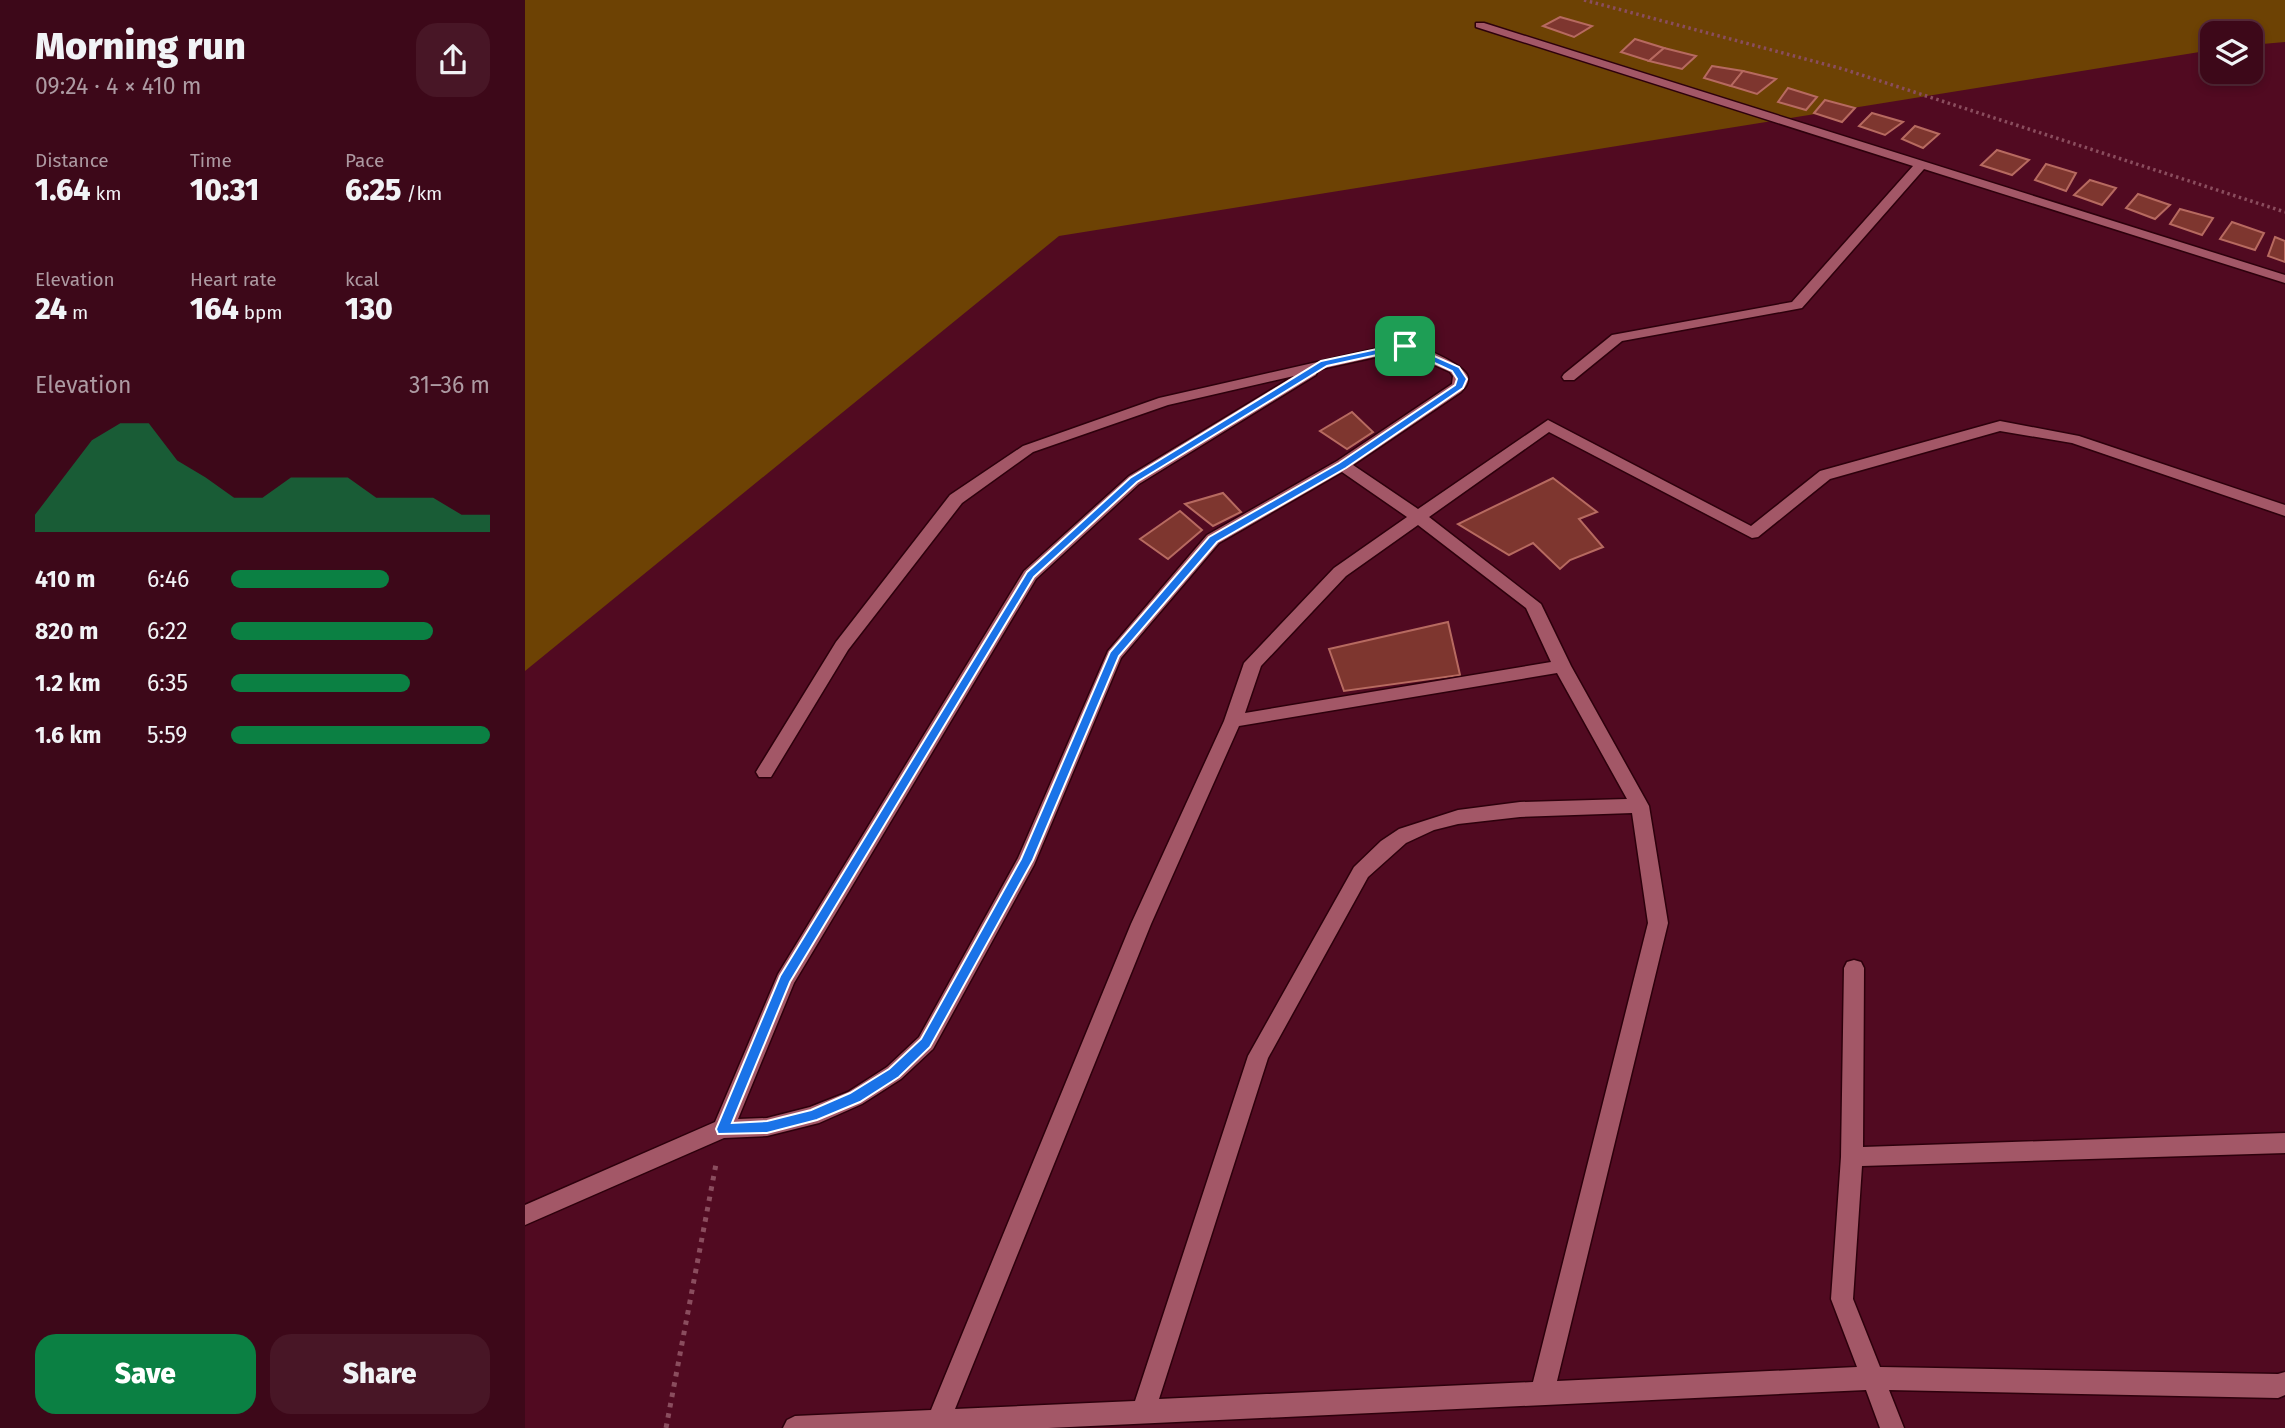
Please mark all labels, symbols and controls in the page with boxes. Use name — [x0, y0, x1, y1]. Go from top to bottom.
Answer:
map controls — [2200, 21, 2263, 84]
button: layers — [2200, 21, 2263, 84]
text: Morning run — [35, 23, 246, 69]
button: share — [416, 23, 490, 97]
text: 09:24 · 4 × 410 m — [35, 72, 201, 100]
text: Distance — [35, 149, 109, 172]
text: Time — [190, 149, 232, 172]
text: Pace — [345, 149, 384, 172]
text: 1.64 — [35, 172, 91, 208]
text: 10:31 — [190, 172, 259, 208]
text: 6:25 — [345, 172, 401, 208]
text: km — [91, 182, 122, 205]
text: /km — [401, 182, 442, 205]
text: Elevation — [35, 268, 115, 291]
text: Heart rate — [190, 268, 277, 291]
text: kcal — [345, 268, 379, 291]
text: 24 — [35, 291, 67, 327]
text: 164 — [190, 291, 239, 327]
text: 130 — [345, 291, 393, 327]
text: m — [67, 301, 88, 324]
text: bpm — [239, 301, 283, 324]
pin — [1375, 316, 1435, 376]
icon: arrive — [1386, 327, 1424, 365]
text: Elevation — [35, 371, 131, 399]
text: 31–36 m — [409, 371, 490, 399]
text: 410 m — [35, 565, 95, 593]
text: 6:46 — [147, 565, 189, 593]
text: 820 m — [35, 617, 98, 645]
text: 6:22 — [147, 617, 188, 645]
text: 1.2 km — [35, 669, 101, 697]
text: 6:35 — [147, 669, 188, 697]
text: 1.6 km — [35, 721, 102, 749]
text: 5:59 — [147, 721, 187, 749]
button: Save — [35, 1334, 256, 1414]
button: Share — [270, 1334, 490, 1414]

